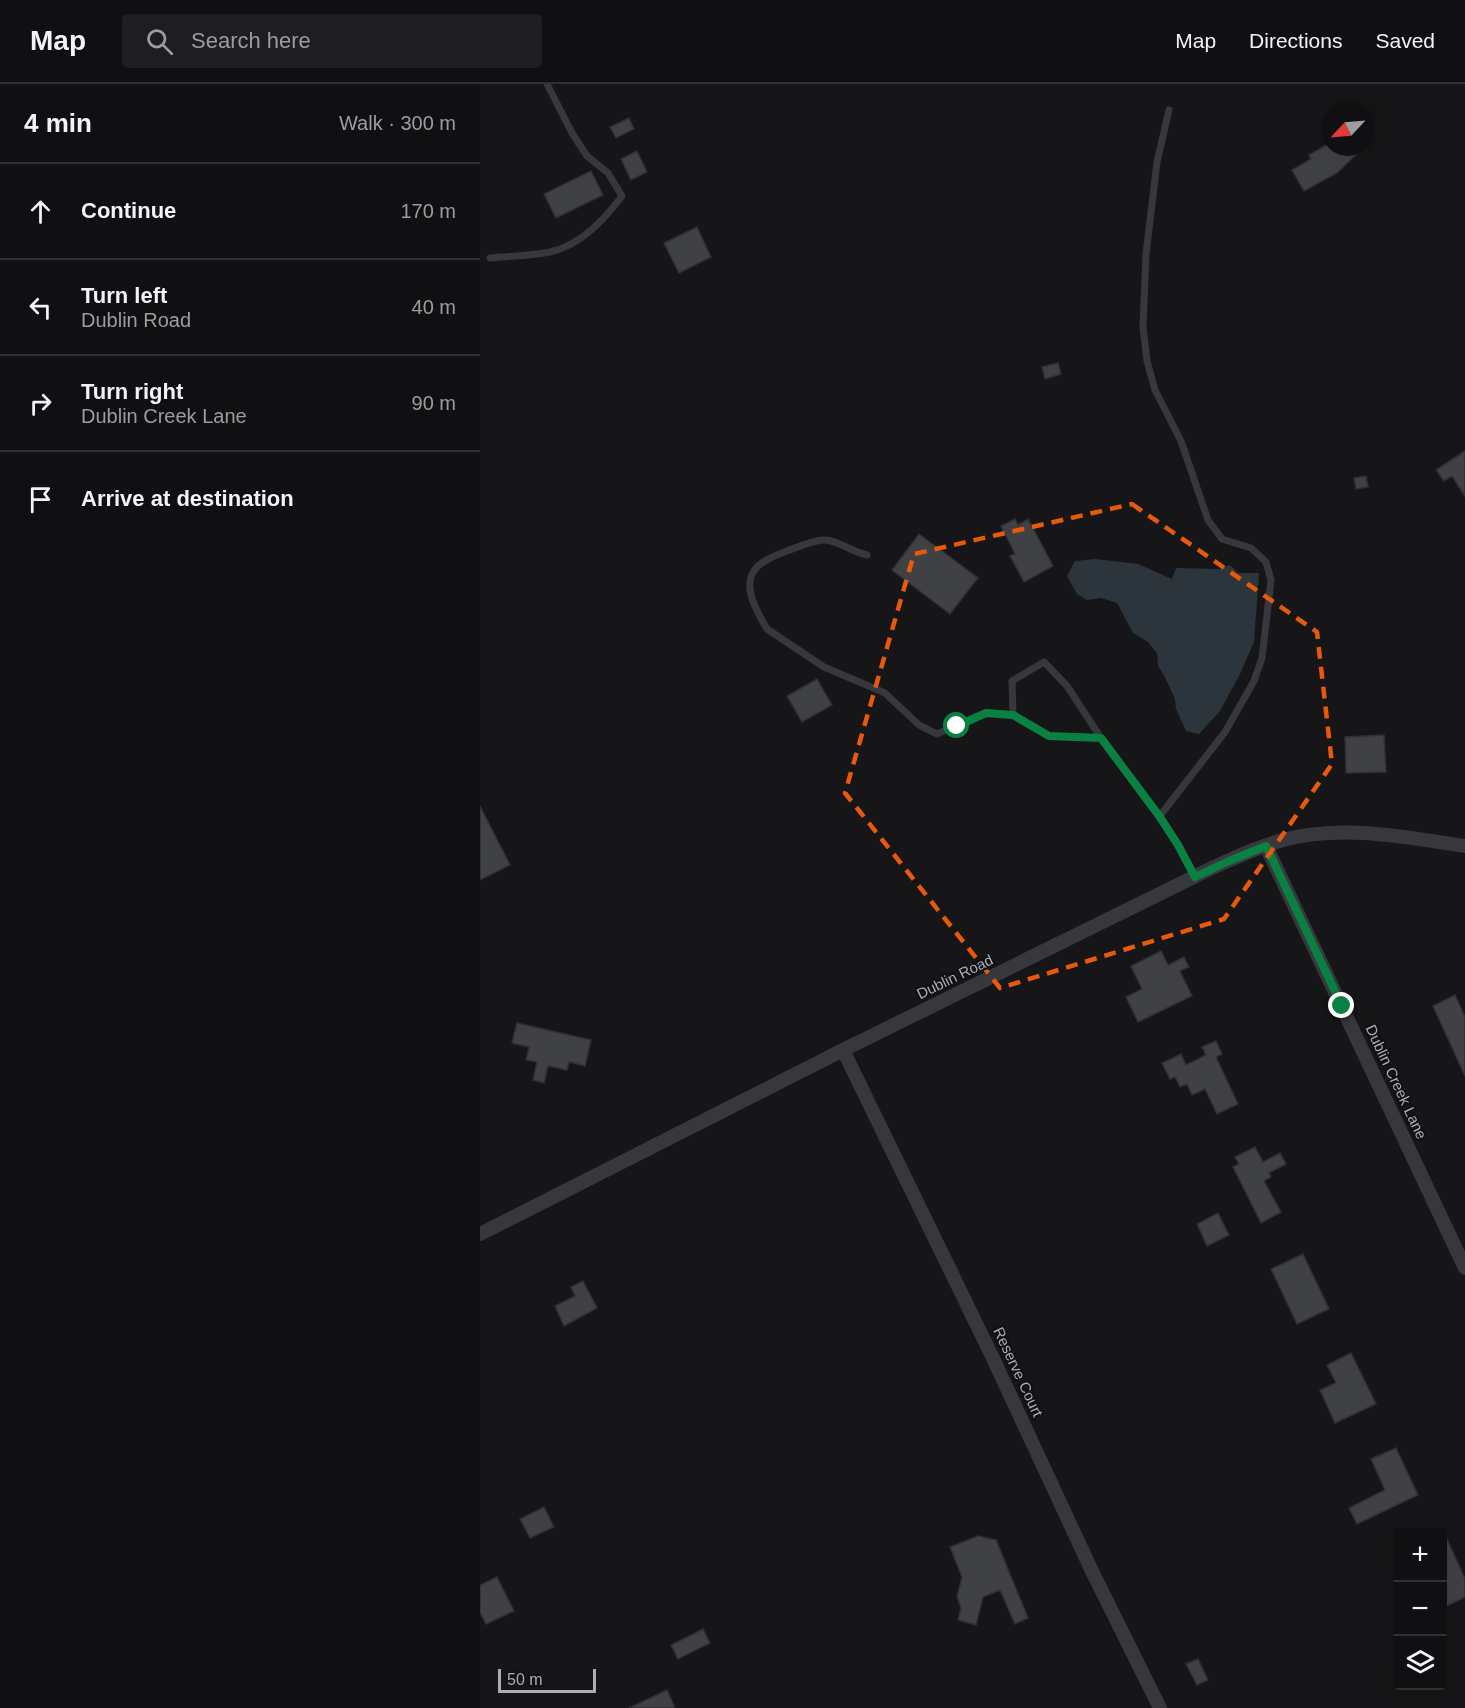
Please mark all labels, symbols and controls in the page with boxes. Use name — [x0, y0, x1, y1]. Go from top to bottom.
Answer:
search box — [122, 14, 542, 68]
text: Map — [30, 25, 86, 56]
icon: search — [143, 25, 176, 58]
text: Search here — [191, 28, 311, 53]
text: Map — [1175, 29, 1216, 52]
text: Directions — [1249, 29, 1342, 52]
text: Saved — [1375, 29, 1435, 52]
north arrow — [1321, 102, 1375, 156]
text: 4 min — [24, 108, 92, 138]
text: Walk · 300 m — [339, 112, 456, 134]
icon: ahead — [24, 195, 57, 228]
text: Continue — [81, 198, 176, 223]
text: 170 m — [400, 200, 456, 222]
text: Turn left — [81, 283, 167, 308]
icon: left — [24, 291, 57, 324]
text: 40 m — [412, 296, 456, 318]
text: Dublin Road — [81, 309, 191, 331]
text: Turn right — [81, 379, 183, 404]
icon: right — [24, 387, 57, 420]
text: 90 m — [412, 392, 456, 414]
text: Dublin Creek Lane — [81, 405, 247, 427]
icon: arrive — [24, 483, 57, 516]
text: Arrive at destination — [81, 486, 294, 511]
route start — [943, 712, 969, 738]
street label: Dublin Road — [914, 951, 996, 1002]
route end — [1328, 992, 1354, 1018]
street label: Dublin Creek Lane — [1362, 1022, 1430, 1142]
street label: Reserve Court — [990, 1324, 1047, 1420]
map controls — [1393, 1528, 1447, 1690]
button: + — [1393, 1528, 1447, 1582]
button: − — [1393, 1582, 1447, 1636]
button: layers — [1393, 1636, 1447, 1690]
scale bar — [498, 1666, 596, 1694]
text: 50 m — [507, 1671, 543, 1688]

